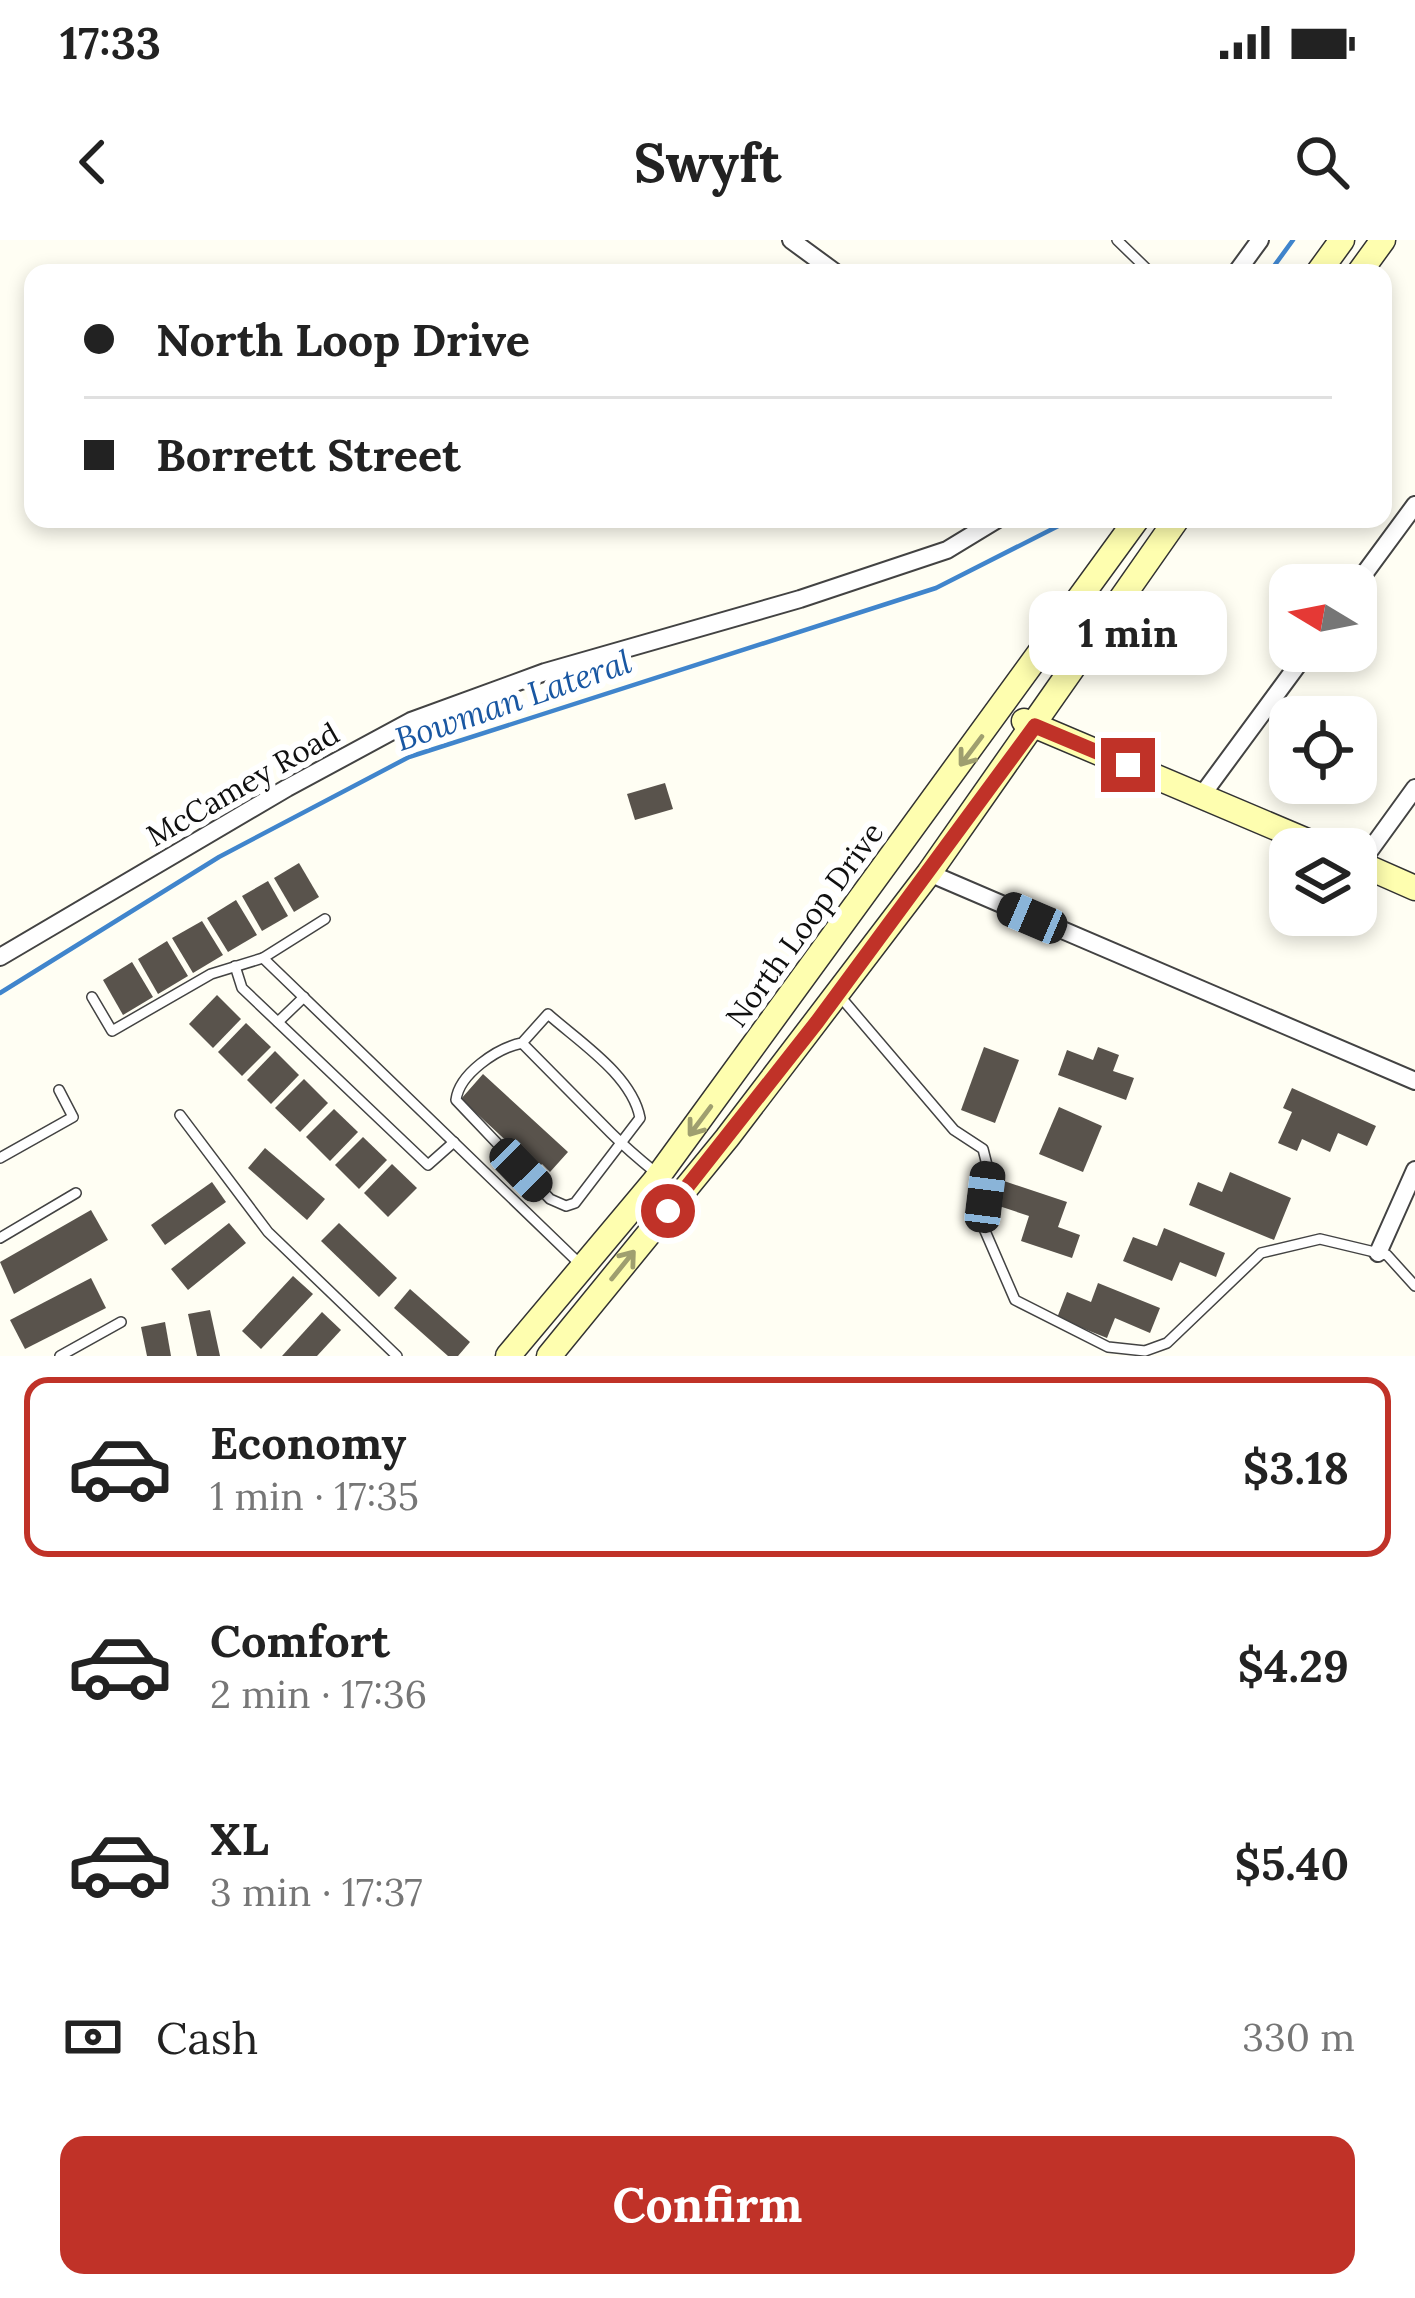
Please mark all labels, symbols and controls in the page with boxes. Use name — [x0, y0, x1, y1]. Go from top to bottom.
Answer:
text: 17:33 — [60, 14, 161, 71]
text: Swyft — [634, 128, 781, 197]
icon: back — [60, 129, 126, 195]
icon: search — [1289, 129, 1355, 195]
text: North Loop Drive — [156, 311, 530, 368]
text: Borrett Street — [156, 426, 461, 483]
north arrow — [1269, 564, 1377, 672]
map controls — [1269, 564, 1377, 936]
callout: 1 min — [1029, 591, 1227, 675]
text: 1 min — [1078, 608, 1178, 658]
water label: Bowman Lateral — [389, 640, 637, 760]
button: locate — [1269, 696, 1377, 804]
street label: McCamey Road — [140, 714, 346, 855]
one-way arrow — [959, 734, 985, 766]
route end — [1101, 738, 1155, 792]
street label: North Loop Drive — [717, 815, 891, 1034]
button: layers — [1269, 828, 1377, 936]
car — [992, 887, 1072, 949]
one-way arrow — [687, 1104, 713, 1137]
car — [483, 1132, 559, 1208]
car — [963, 1159, 1007, 1235]
route start — [641, 1184, 695, 1238]
one-way arrow — [610, 1250, 636, 1282]
icon: car — [66, 1413, 174, 1521]
text: Economy — [210, 1414, 406, 1471]
text: $3.18 — [1243, 1439, 1349, 1496]
text: 1 min · 17:35 — [210, 1471, 419, 1521]
icon: car — [66, 1611, 174, 1719]
text: Comfort — [210, 1612, 390, 1669]
text: $4.29 — [1238, 1637, 1349, 1694]
text: 2 min · 17:36 — [210, 1669, 427, 1719]
icon: car — [66, 1809, 174, 1917]
text: XL — [210, 1810, 269, 1867]
text: $5.40 — [1235, 1835, 1349, 1892]
text: 3 min · 17:37 — [210, 1867, 422, 1917]
icon: cash — [60, 2004, 126, 2070]
text: Cash — [156, 2009, 258, 2066]
text: 330 m — [1242, 2012, 1355, 2062]
button: Confirm — [60, 2136, 1355, 2274]

